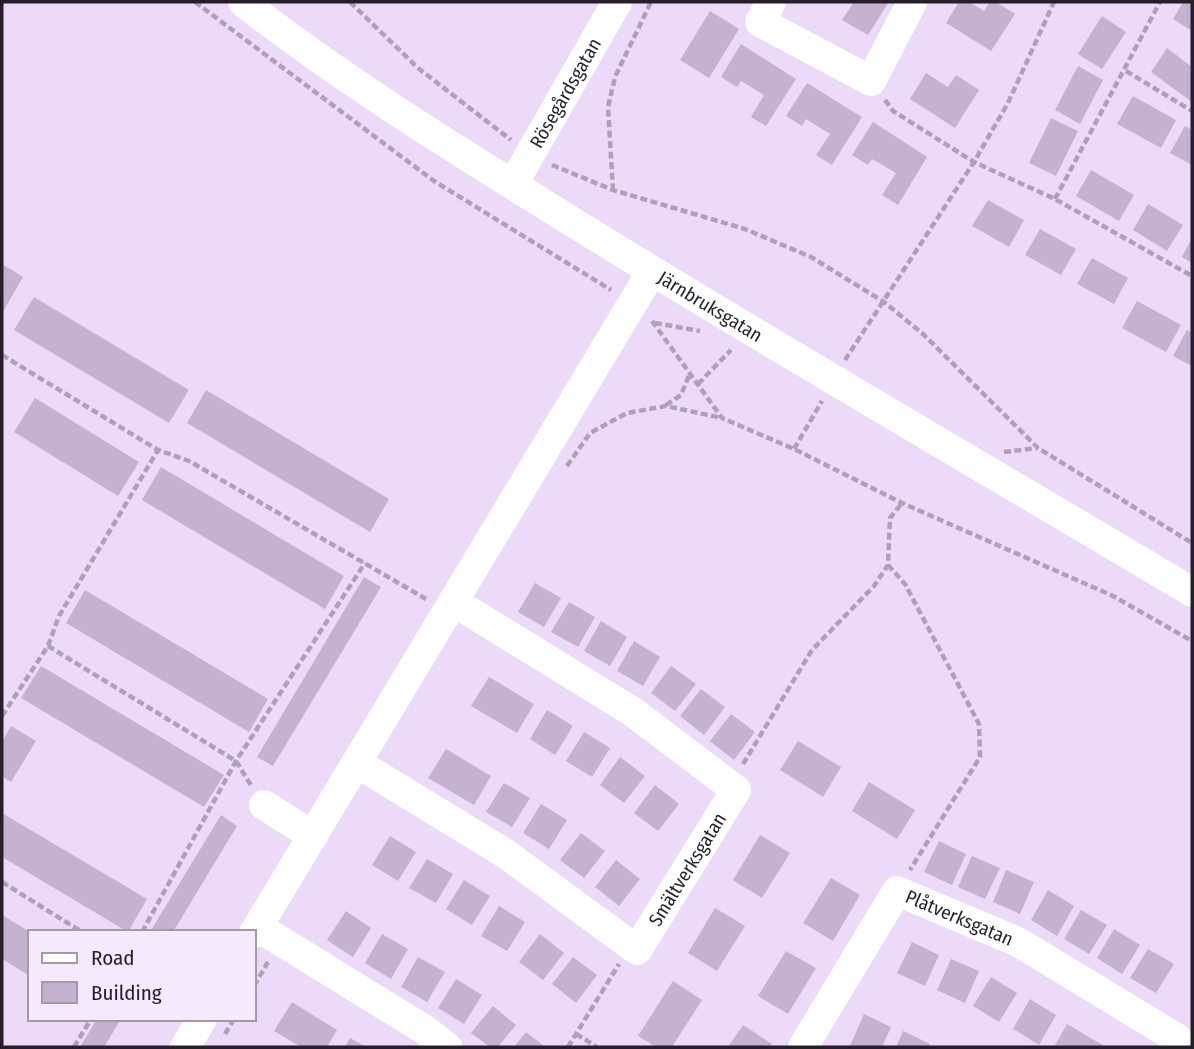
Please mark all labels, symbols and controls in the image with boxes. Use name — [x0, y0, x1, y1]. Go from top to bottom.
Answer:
street label: Rösegårdsgatan — [525, 34, 606, 152]
street label: Järnbruksgatan — [654, 266, 767, 346]
street label: Smältverksgatan — [643, 808, 731, 930]
street label: Plåtverksgatan — [902, 884, 1017, 950]
legend — [28, 930, 256, 1021]
text: Road — [91, 945, 135, 971]
text: Building — [91, 980, 162, 1006]

